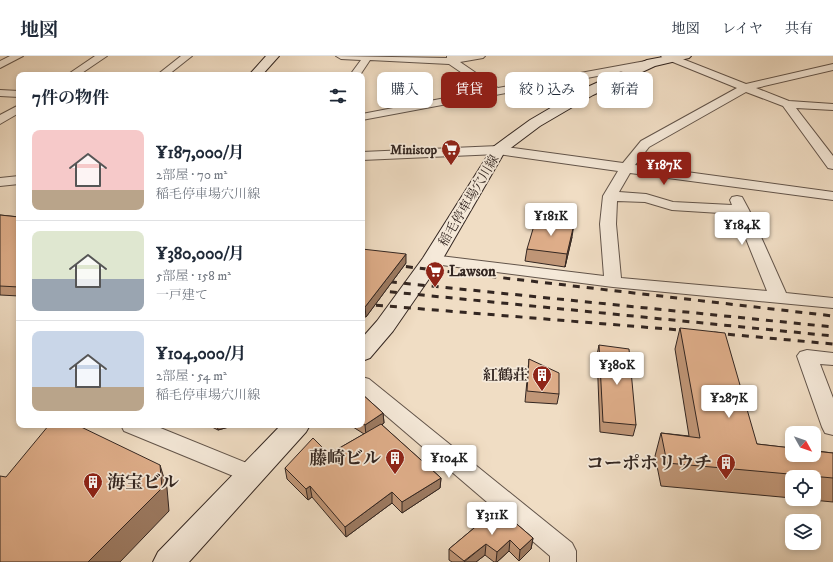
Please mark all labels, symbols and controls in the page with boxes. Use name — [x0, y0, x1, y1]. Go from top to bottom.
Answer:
text: 地図 — [20, 19, 58, 42]
text: 地図 — [672, 20, 700, 38]
text: レイヤ — [722, 20, 763, 38]
text: 共有 — [785, 20, 813, 38]
chip: 購入 — [377, 72, 433, 108]
chip: 賃貸 — [441, 72, 497, 108]
chip: 絞り込み — [505, 72, 589, 108]
chip: 新着 — [597, 72, 653, 108]
icon: filters — [327, 85, 349, 107]
text: 7件の物件 — [32, 87, 109, 109]
supermarket icon: Ministop — [440, 138, 462, 166]
text: ¥187,000/月 — [156, 142, 245, 164]
place label: Ministop — [390, 142, 437, 159]
icon: home — [64, 146, 112, 194]
street label: 稲毛停車場穴川線 — [435, 152, 503, 249]
pin: ¥187K — [636, 152, 692, 186]
text: ¥187K — [646, 157, 682, 173]
text: 2部屋 · 70 m² — [156, 167, 227, 183]
text: 稲毛停車場穴川線 — [156, 186, 260, 202]
pin: ¥181K — [523, 203, 579, 237]
text: ¥181K — [534, 208, 568, 224]
pin: ¥184K — [714, 212, 770, 246]
text: ¥184K — [724, 217, 760, 233]
text: ¥380,000/月 — [156, 243, 245, 265]
icon: home — [64, 247, 112, 295]
supermarket icon: Lawson — [424, 260, 446, 288]
place label: Lawson — [449, 262, 496, 281]
text: 5部屋 · 158 m² — [156, 268, 231, 284]
text: 一戸建て — [156, 287, 208, 303]
text: ¥104,000/月 — [156, 343, 247, 365]
icon: home — [64, 347, 112, 395]
pin: ¥380K — [589, 352, 645, 386]
text: ¥380K — [599, 357, 635, 373]
building icon: 紅鶴荘 — [531, 364, 553, 392]
place label: 紅鶴荘 — [483, 366, 528, 385]
text: 2部屋 · 54 m² — [156, 368, 227, 384]
pin: ¥287K — [701, 385, 757, 419]
text: 稲毛停車場穴川線 — [156, 387, 260, 403]
text: ¥287K — [710, 390, 748, 406]
north arrow — [785, 426, 821, 462]
map controls — [785, 426, 821, 550]
pin: ¥104K — [421, 445, 477, 479]
building icon: 藤崎ビル — [384, 447, 406, 475]
place label: 藤崎ビル — [309, 448, 381, 470]
text: ¥104K — [430, 450, 468, 466]
building icon: コーポホリウチ — [715, 452, 737, 480]
place label: コーポホリウチ — [586, 453, 712, 475]
button: locate — [785, 470, 821, 506]
building icon: 海宝ビル — [82, 471, 104, 499]
place label: 海宝ビル — [107, 472, 179, 494]
pin: ¥311K — [464, 502, 520, 536]
text: ¥311K — [476, 507, 508, 523]
button: layers — [785, 514, 821, 550]

